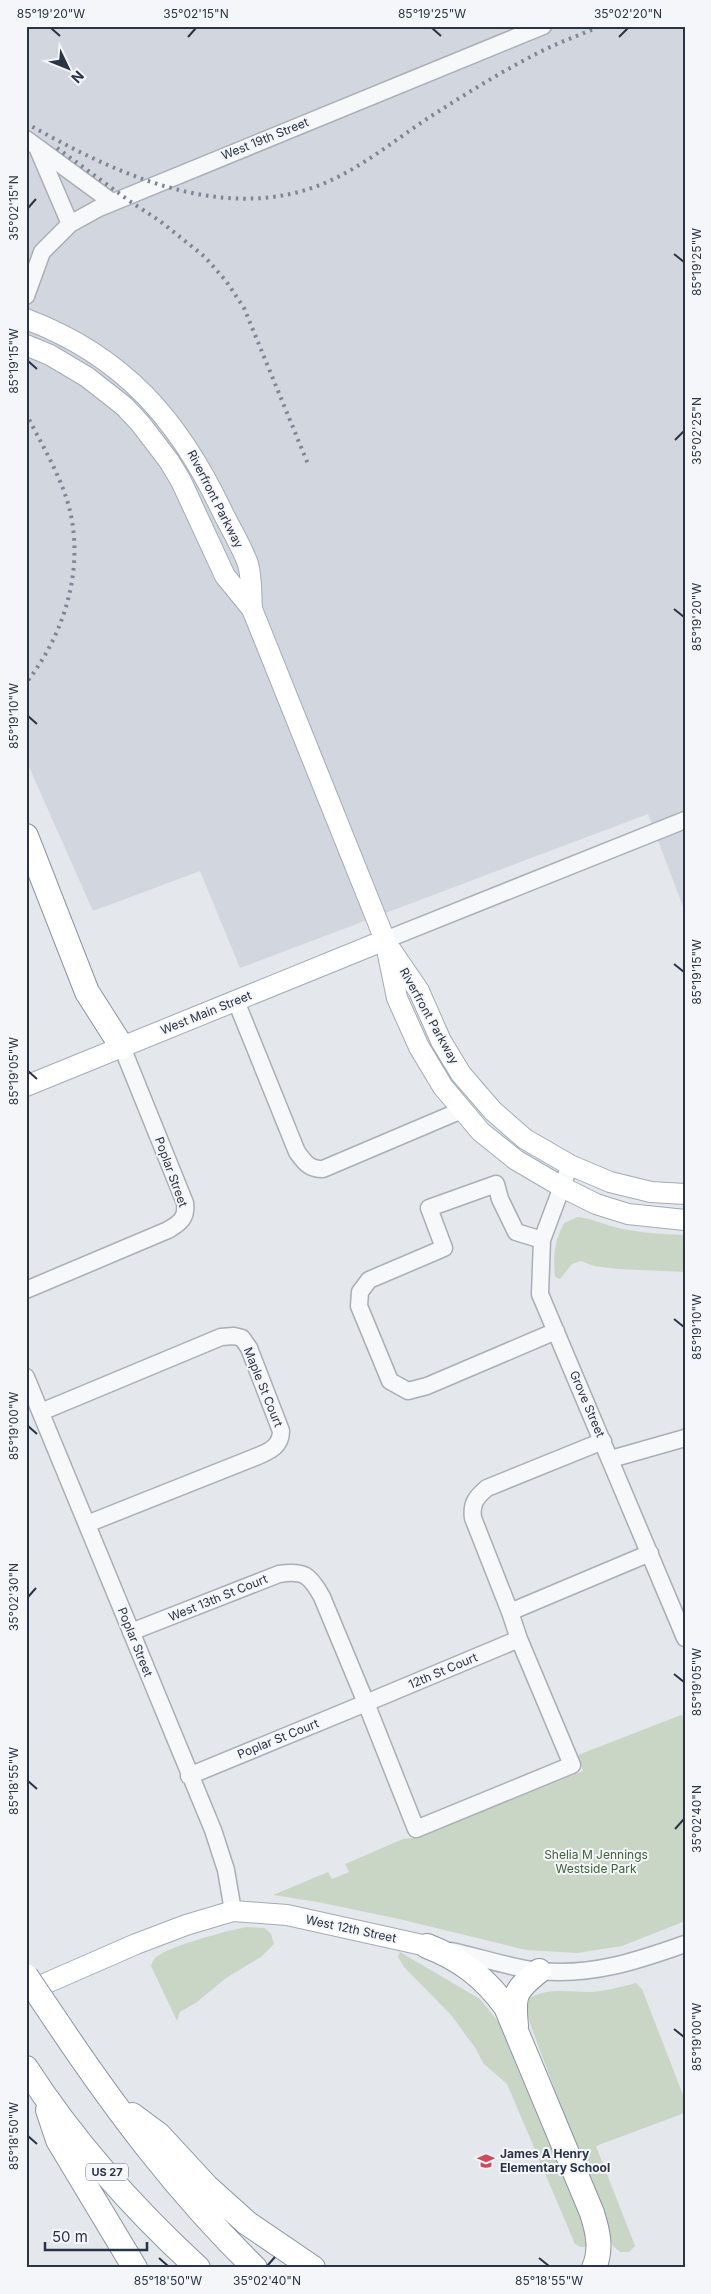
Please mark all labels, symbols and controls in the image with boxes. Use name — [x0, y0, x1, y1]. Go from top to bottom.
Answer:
text: 85°19'20"W — [17, 6, 85, 21]
text: 35°02'15"N — [163, 6, 229, 21]
text: 85°19'25"W — [398, 6, 466, 21]
text: 35°02'20"N — [594, 6, 662, 21]
north arrow — [42, 42, 92, 92]
text: N — [68, 68, 88, 87]
street label: West 19th Street — [219, 114, 311, 163]
text: 35°02'15"N — [6, 175, 21, 241]
text: 85°19'25"W — [689, 228, 704, 296]
text: 85°19'15"W — [6, 328, 21, 394]
text: 35°02'25"N — [689, 397, 704, 465]
street label: Riverfront Parkway — [184, 447, 247, 551]
text: 85°19'20"W — [689, 583, 704, 651]
text: 85°19'10"W — [6, 683, 21, 749]
text: 85°19'15"W — [689, 939, 704, 1005]
street label: Riverfront Parkway — [397, 965, 462, 1067]
street label: West Main Street — [158, 987, 254, 1038]
text: 85°19'05"W — [6, 1037, 21, 1105]
street label: Poplar Street — [152, 1135, 191, 1209]
text: 85°19'10"W — [689, 1294, 704, 1360]
street label: Maple St Court — [241, 1345, 286, 1429]
street label: Grove Street — [567, 1368, 608, 1439]
text: 85°19'00"W — [6, 1392, 21, 1460]
text: 35°02'30"N — [6, 1563, 21, 1631]
street label: West 13th St Court — [166, 1571, 269, 1624]
street label: Poplar Street — [115, 1605, 156, 1679]
text: 85°19'05"W — [689, 1648, 704, 1716]
street label: 12th St Court — [406, 1649, 480, 1692]
street label: Poplar St Court — [235, 1715, 321, 1762]
text: 85°18'55"W — [6, 1747, 21, 1815]
text: 35°02'40"N — [689, 1785, 704, 1853]
park label: Shelia M Jennings Westside Park — [544, 1847, 648, 1876]
street label: West 12th Street — [304, 1912, 398, 1945]
text: 85°19'00"W — [689, 2003, 704, 2071]
text: 85°18'50"W — [6, 2102, 21, 2170]
place label: James A Henry Elementary School — [500, 2146, 610, 2175]
school or university icon: James A Henry Elementary School — [476, 2151, 496, 2171]
road number: US 27 — [86, 2164, 128, 2180]
scale bar — [45, 2219, 148, 2251]
text: 50 m — [52, 2227, 88, 2246]
text: 85°18'50"W — [134, 2273, 202, 2288]
text: 35°02'40"N — [233, 2273, 301, 2288]
text: 85°18'55"W — [515, 2273, 583, 2288]

